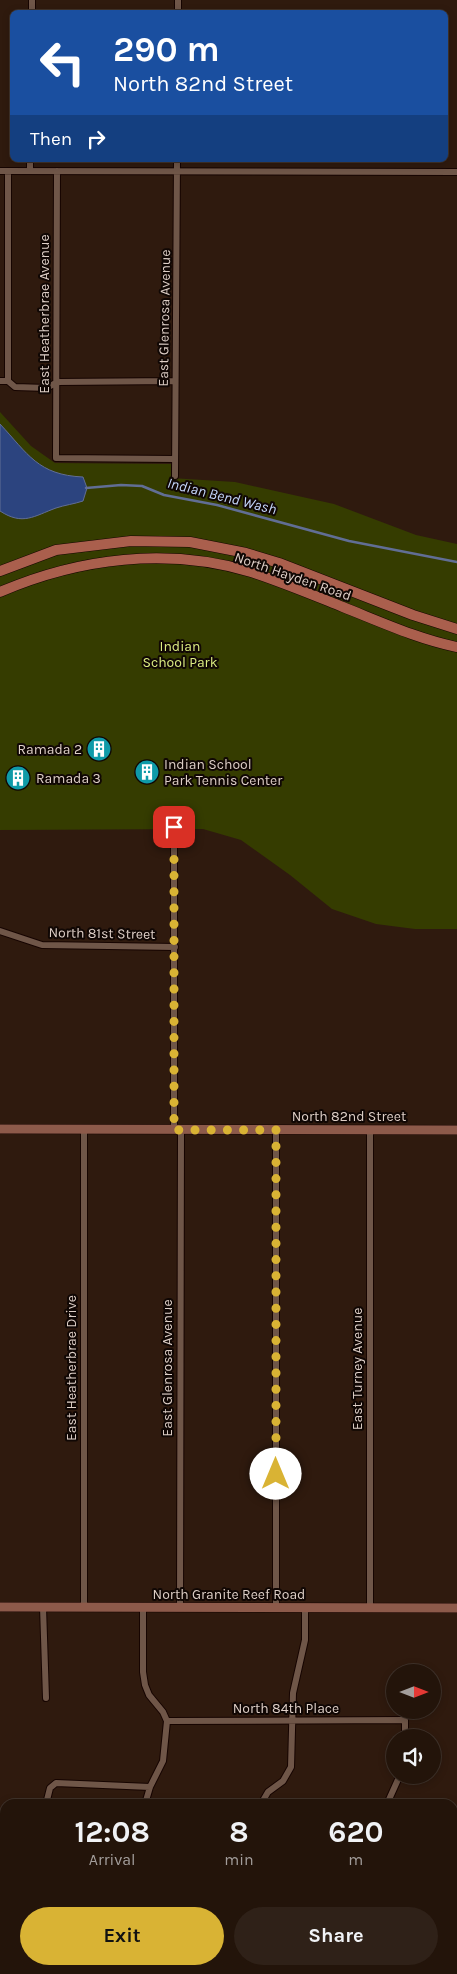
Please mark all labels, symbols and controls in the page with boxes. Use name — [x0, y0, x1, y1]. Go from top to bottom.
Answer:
text: 290 m — [113, 29, 220, 70]
icon: left — [30, 30, 95, 95]
text: North 82nd Street — [113, 71, 293, 97]
icon: right — [82, 125, 110, 153]
text: Then — [30, 128, 72, 150]
street label: East Heatherbrae Avenue — [36, 234, 53, 394]
street label: East Glenrosa Avenue — [155, 249, 174, 387]
water label: Indian Bend Wash — [165, 474, 279, 518]
street label: North Hayden Road — [232, 549, 353, 604]
park label: Indian School Park — [142, 638, 218, 671]
building icon: Ramada 2 — [86, 736, 112, 762]
place label: Ramada 2 — [17, 741, 82, 758]
place label: Indian School Park Tennis Center — [164, 756, 283, 789]
building icon: Indian School Park Tennis Center — [134, 759, 160, 785]
building icon: Ramada 3 — [5, 765, 31, 791]
place label: Ramada 3 — [36, 770, 101, 787]
pin — [153, 806, 195, 848]
icon: arrive — [160, 813, 188, 841]
street label: North 81st Street — [48, 924, 156, 943]
street label: North 82nd Street — [292, 1108, 406, 1125]
street label: East Heatherbrae Drive — [63, 1295, 80, 1441]
street label: East Glenrosa Avenue — [159, 1299, 176, 1437]
street label: East Turney Avenue — [349, 1308, 366, 1430]
position arrow — [249, 1447, 301, 1499]
street label: North Granite Reef Road — [153, 1586, 305, 1603]
north arrow — [386, 1664, 441, 1719]
map controls — [386, 1664, 441, 1784]
street label: North 84th Place — [233, 1700, 339, 1717]
button: sound — [386, 1729, 441, 1784]
text: 12:08 — [74, 1814, 150, 1850]
text: 8 — [229, 1814, 249, 1850]
text: 620 — [328, 1814, 384, 1850]
text: Arrival — [89, 1850, 136, 1869]
text: min — [224, 1850, 254, 1869]
text: m — [348, 1850, 363, 1869]
button: Exit — [20, 1907, 224, 1965]
button: Share — [234, 1907, 438, 1965]

